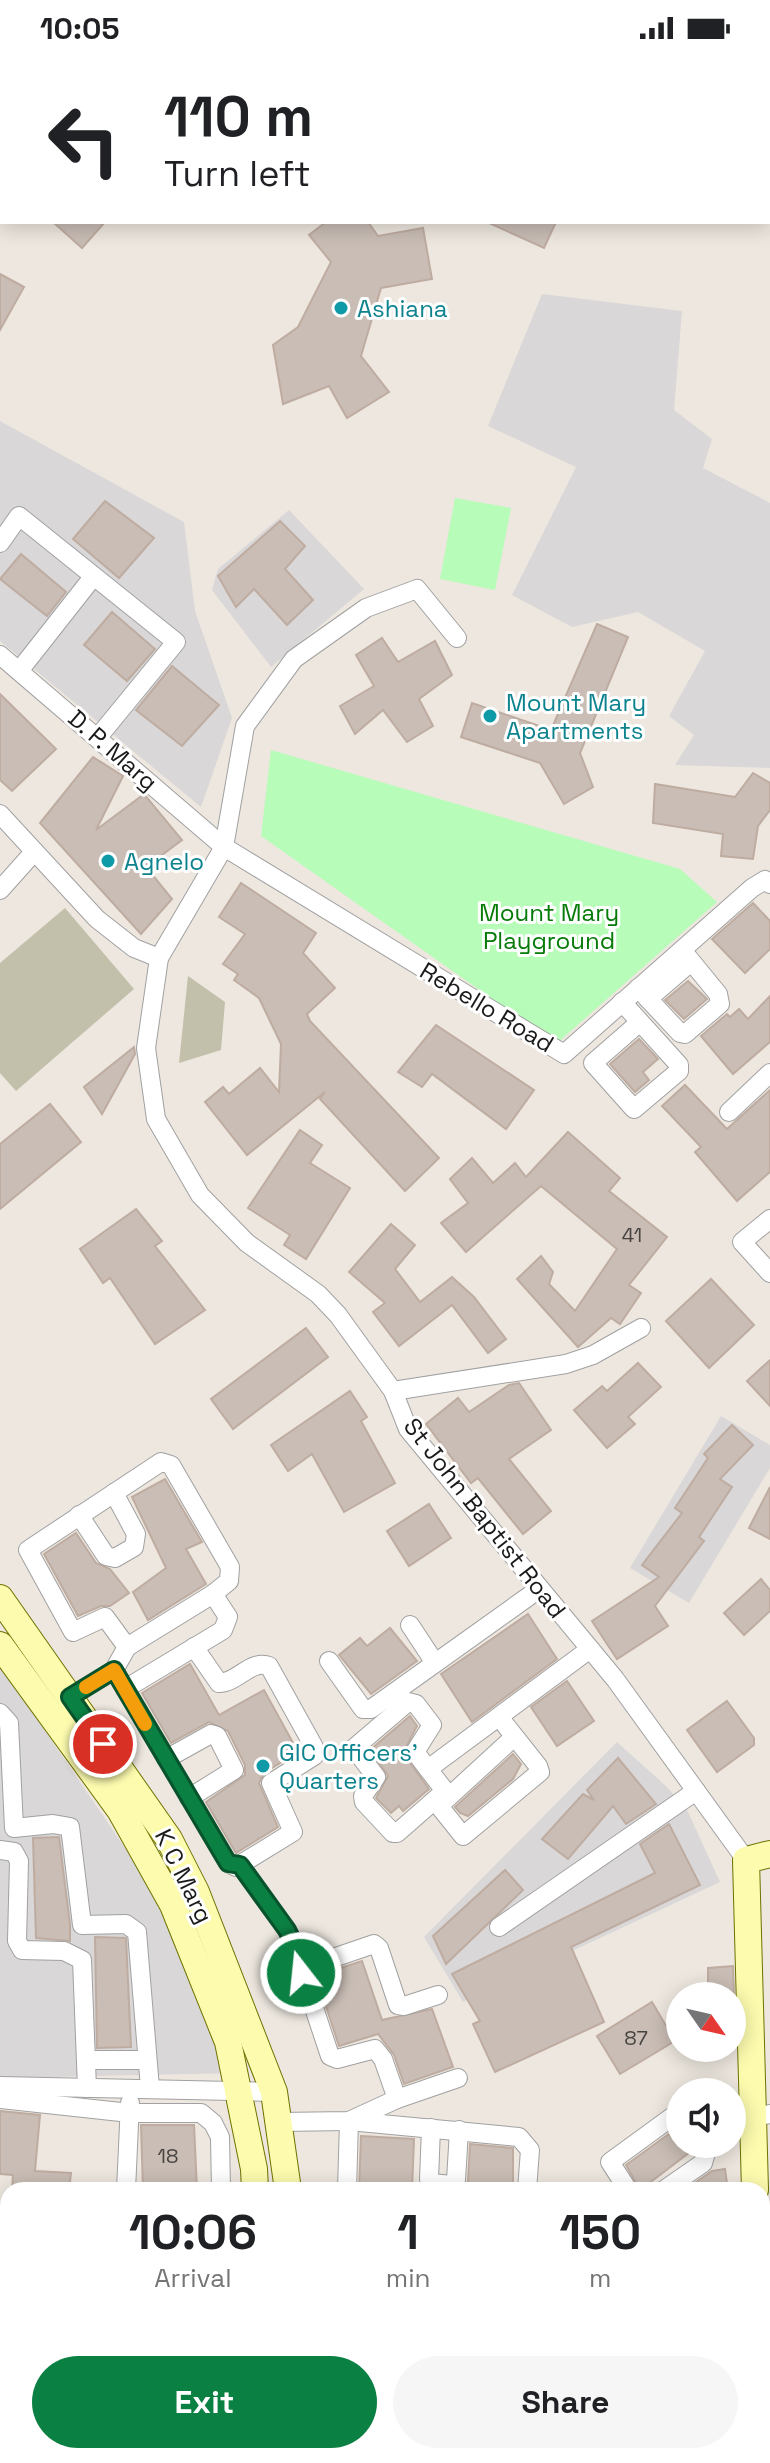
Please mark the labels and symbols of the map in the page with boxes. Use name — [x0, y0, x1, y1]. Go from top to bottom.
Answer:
place label: Ashiana — [357, 293, 448, 324]
marker: Ashiana — [332, 299, 350, 317]
place label: Mount Mary Apartments — [506, 687, 646, 746]
street label: D. P. Marg — [62, 703, 164, 797]
marker: Mount Mary Apartments — [481, 707, 499, 725]
place label: Agnelo — [124, 846, 204, 877]
marker: Agnelo — [99, 852, 117, 870]
park label: Mount Mary Playground — [479, 897, 619, 956]
street label: Rebello Road — [414, 955, 560, 1059]
house number: 41 — [622, 1222, 642, 1248]
street label: St John Baptist Road — [397, 1412, 573, 1624]
pin — [69, 1710, 137, 1778]
place label: GIC Officers' Quarters — [279, 1737, 418, 1796]
marker: GIC Officers' Quarters — [254, 1757, 272, 1775]
street label: K C Marg — [148, 1824, 220, 1928]
position arrow — [259, 1931, 343, 2015]
north arrow — [666, 1982, 746, 2062]
house number: 87 — [624, 2025, 648, 2051]
house number: 18 — [158, 2143, 178, 2169]

